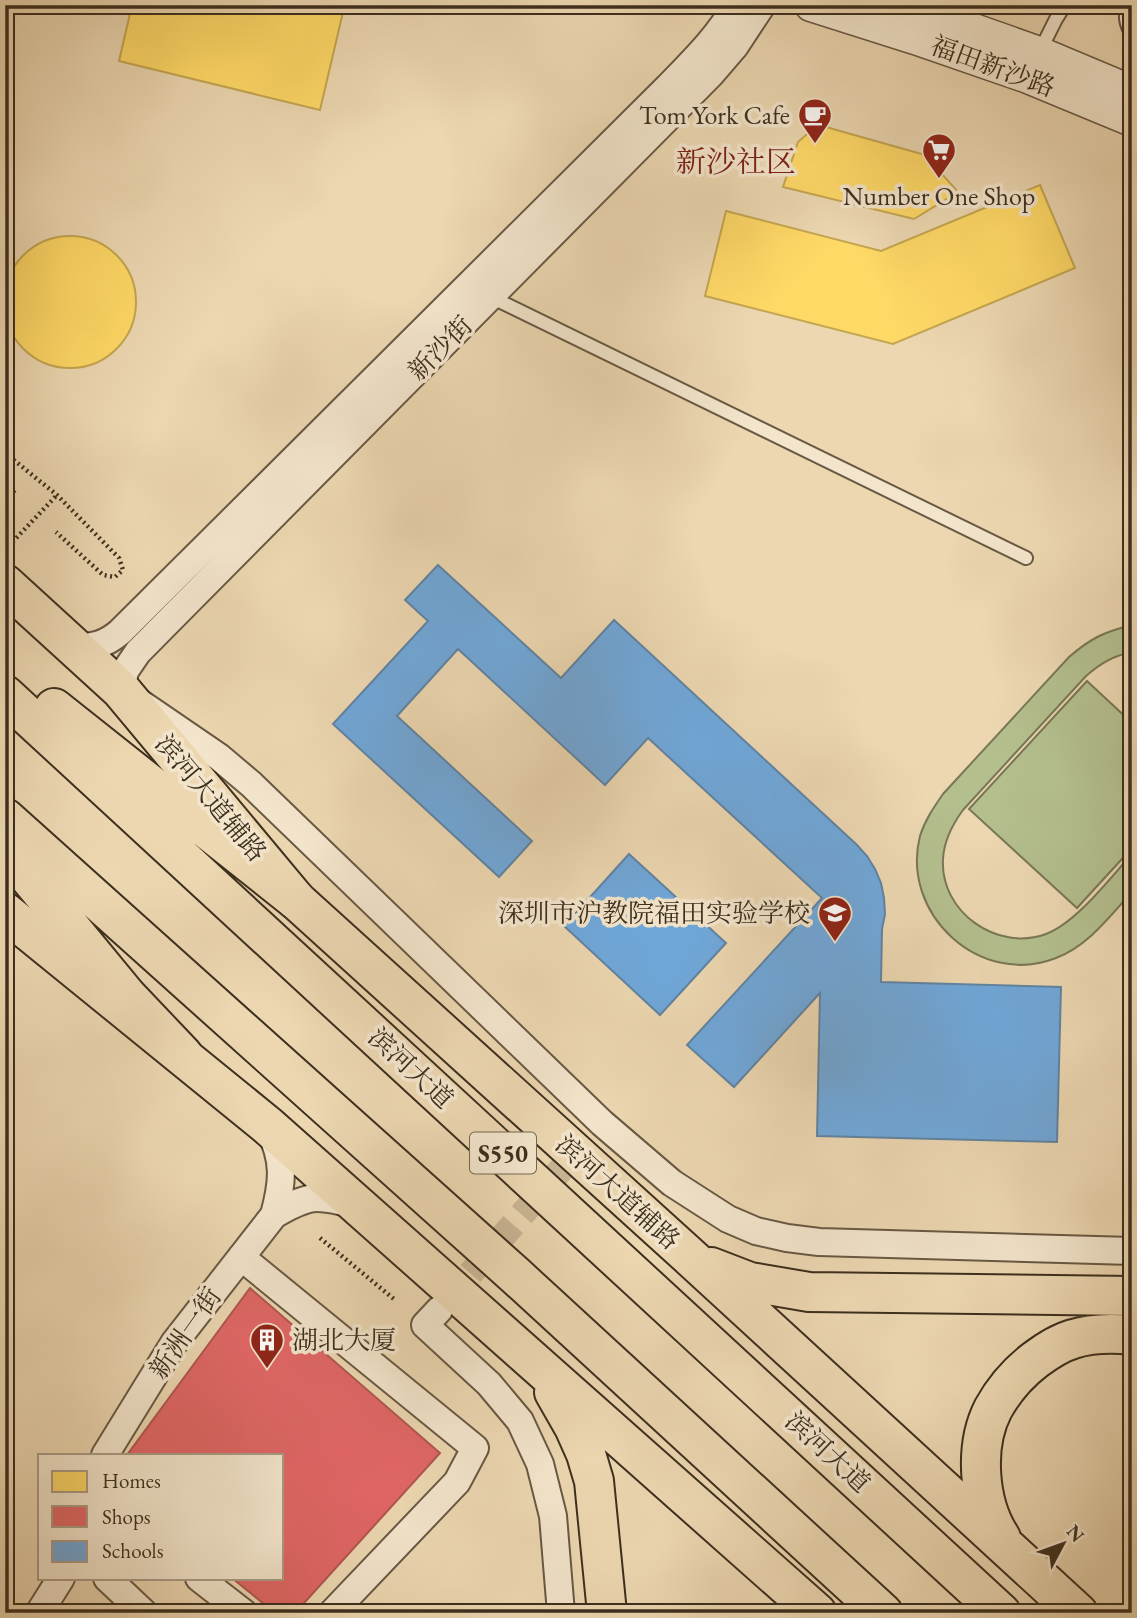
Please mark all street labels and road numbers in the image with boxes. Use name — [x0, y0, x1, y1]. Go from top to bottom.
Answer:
street label: 福田新沙路 — [926, 28, 1060, 104]
street label: 新沙街 — [400, 308, 480, 388]
street label: 滨河大道辅路 — [148, 727, 274, 869]
street label: 滨河大道 — [361, 1020, 461, 1116]
street label: 滨河大道辅路 — [549, 1127, 687, 1257]
road number: S550 — [470, 1133, 536, 1174]
street label: 新洲一街 — [141, 1281, 229, 1385]
street label: 滨河大道 — [778, 1404, 878, 1500]

